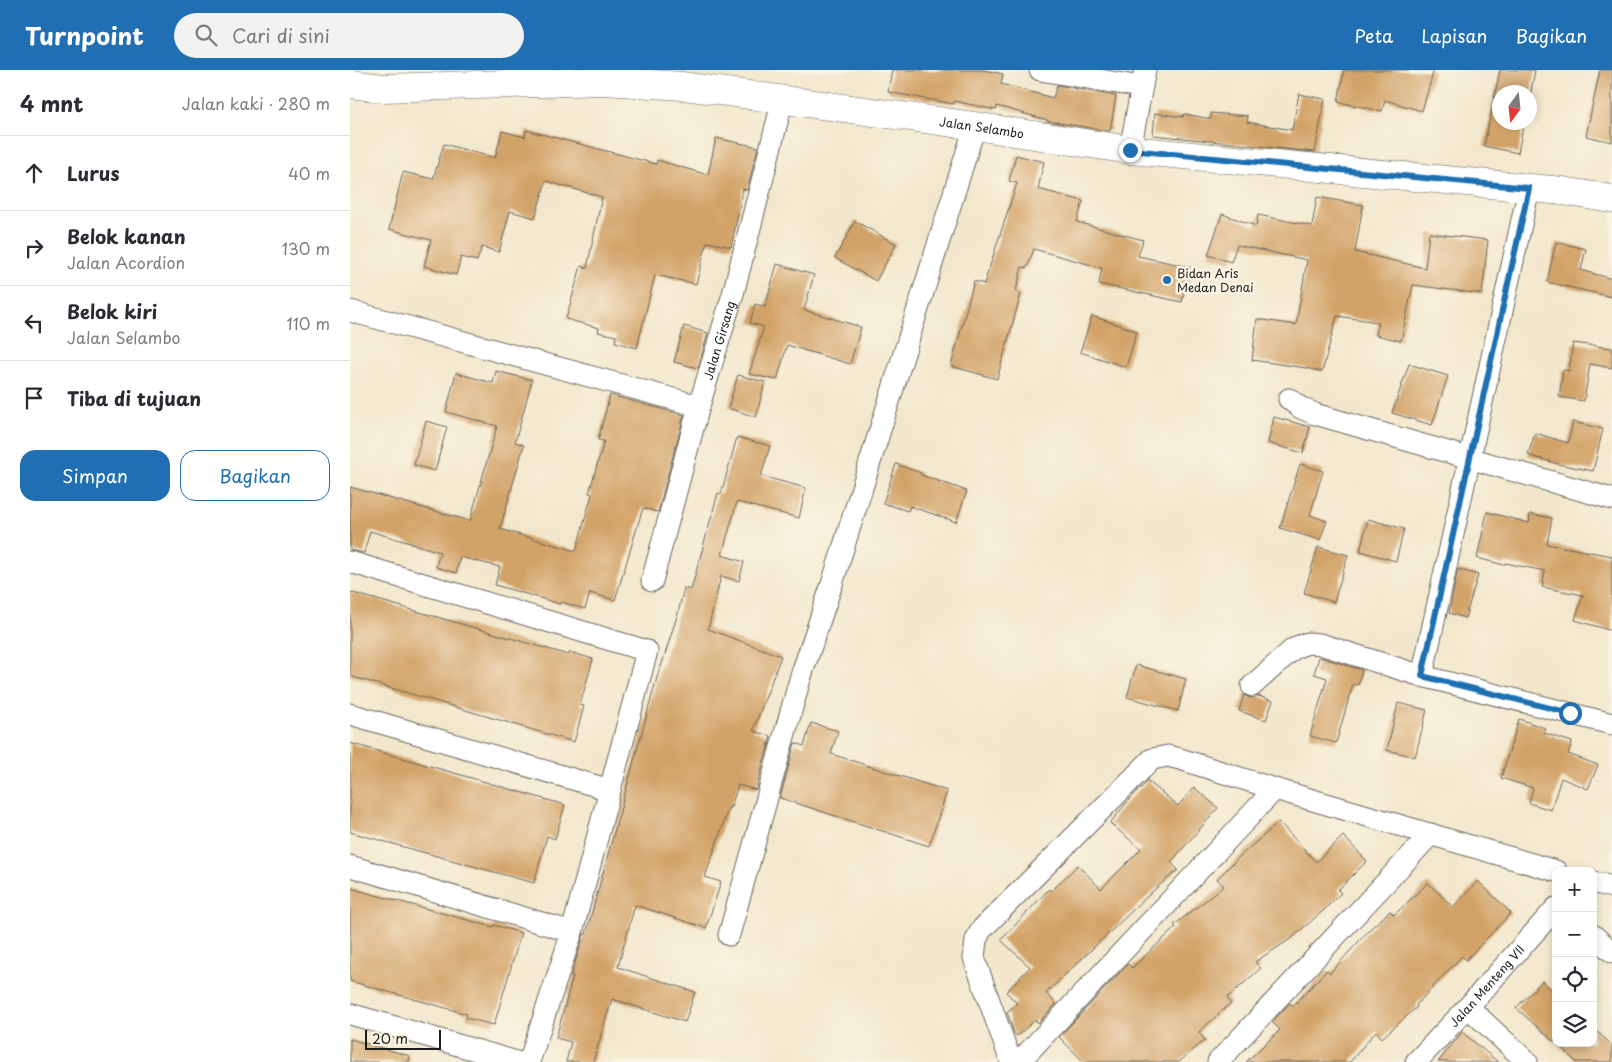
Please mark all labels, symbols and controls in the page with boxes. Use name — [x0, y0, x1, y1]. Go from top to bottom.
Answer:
search box — [174, 13, 524, 58]
text: Turnpoint — [25, 17, 144, 53]
icon: search — [192, 21, 220, 49]
text: Cari di sini — [232, 21, 330, 49]
text: Peta — [1355, 22, 1393, 49]
text: Lapisan — [1421, 22, 1487, 49]
text: Bagikan — [1515, 22, 1587, 49]
north arrow — [1492, 85, 1537, 130]
text: 4 mnt — [20, 87, 84, 119]
text: Jalan kaki · 280 m — [182, 91, 330, 115]
street label: Jalan Selambo — [938, 112, 1026, 143]
route end — [1119, 139, 1142, 162]
icon: ahead — [20, 159, 48, 187]
text: Lurus — [67, 159, 120, 187]
text: 40 m — [288, 161, 330, 185]
text: Belok kanan — [67, 222, 186, 250]
icon: right — [20, 234, 48, 262]
text: 130 m — [282, 236, 330, 260]
text: Jalan Acordion — [67, 250, 185, 274]
place label: Bidan Aris Medan Denai — [1177, 264, 1254, 296]
marker: Bidan Aris Medan Denai — [1161, 274, 1173, 286]
text: Belok kiri — [67, 297, 157, 325]
street label: Jalan Girsang — [699, 298, 739, 382]
icon: left — [20, 309, 48, 337]
text: 110 m — [287, 311, 330, 335]
text: Jalan Selambo — [67, 325, 180, 349]
icon: arrive — [20, 384, 48, 412]
text: Tiba di tujuan — [67, 384, 201, 412]
button: Simpan — [20, 450, 170, 501]
button: Bagikan — [180, 450, 330, 501]
route start — [1559, 702, 1582, 725]
map controls — [1552, 867, 1597, 1047]
button: + — [1552, 867, 1597, 912]
button: − — [1552, 912, 1597, 957]
street label: Jalan Menteng VII — [1445, 941, 1528, 1031]
button: locate — [1552, 957, 1597, 1002]
button: layers — [1552, 1002, 1597, 1047]
scale bar — [365, 1027, 441, 1050]
text: 20 m — [372, 1028, 408, 1049]

